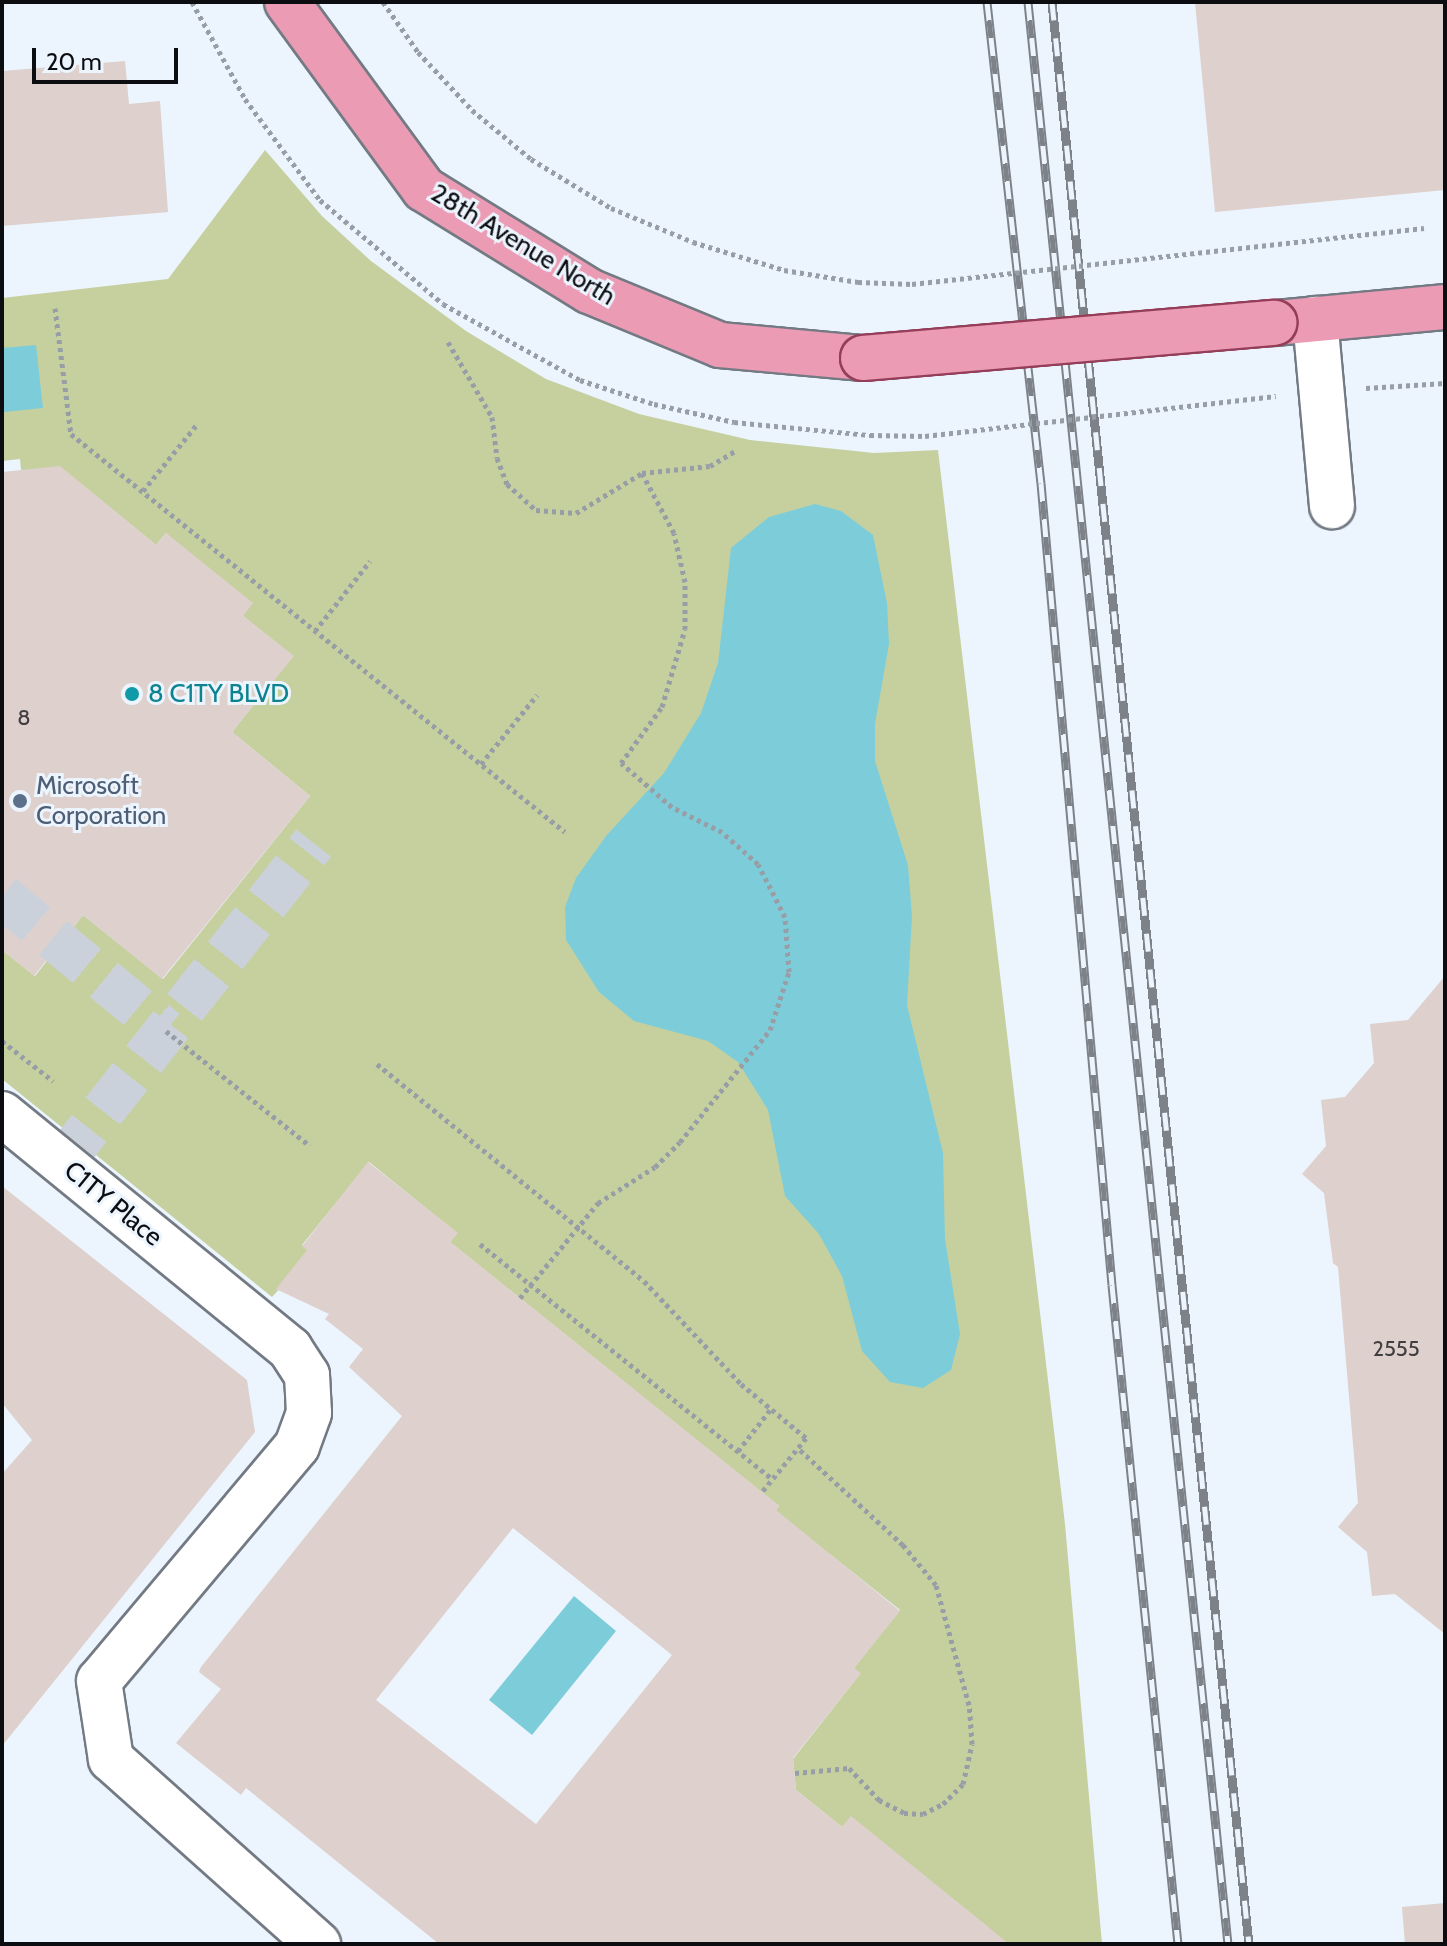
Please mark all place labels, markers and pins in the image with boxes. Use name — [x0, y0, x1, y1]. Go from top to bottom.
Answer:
place label: 8 C1TY BLVD — [148, 678, 289, 710]
marker: 8 C1TY BLVD — [123, 685, 141, 703]
place label: Microsoft Corporation — [36, 770, 166, 832]
marker: Microsoft Corporation — [11, 792, 29, 810]

